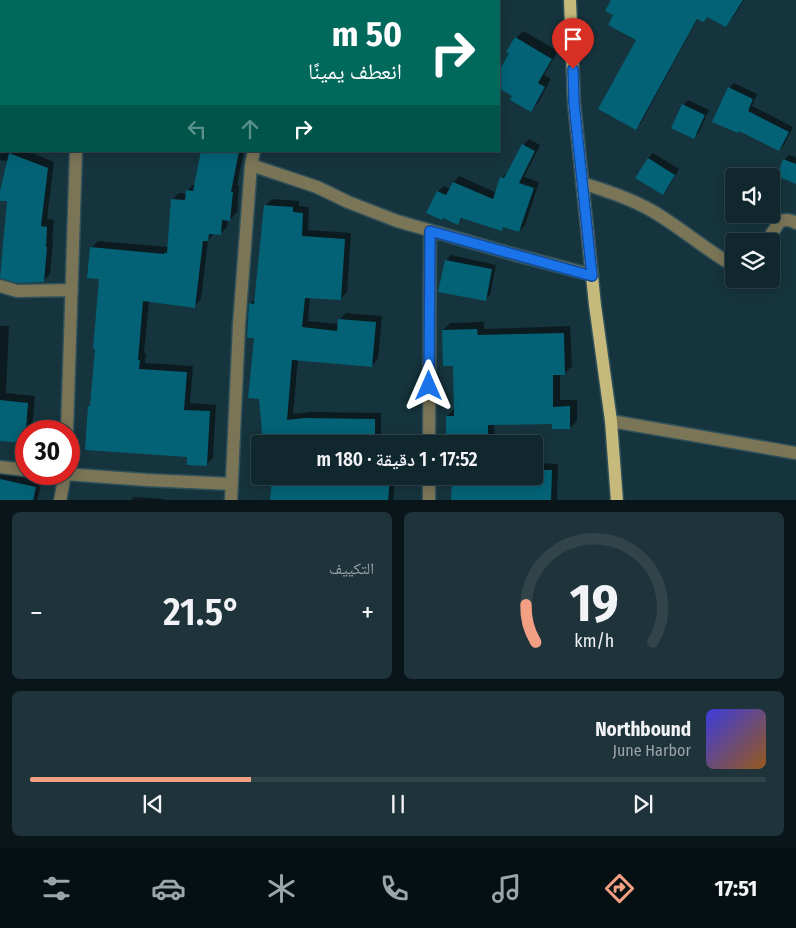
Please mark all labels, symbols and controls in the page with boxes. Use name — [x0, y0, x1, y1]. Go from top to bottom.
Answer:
text: 50 m — [332, 13, 402, 55]
pin — [552, 18, 594, 69]
icon: right — [420, 20, 485, 85]
icon: arrive — [559, 25, 587, 53]
text: انعطف يمينًا — [308, 58, 402, 85]
icon: left — [183, 115, 211, 143]
icon: ahead — [236, 115, 264, 143]
icon: right — [289, 115, 317, 143]
map controls — [725, 168, 780, 288]
button: sound — [725, 168, 780, 223]
button: layers — [725, 233, 780, 288]
position arrow — [402, 359, 454, 411]
speed limit sign: 30 — [15, 420, 80, 485]
text: 17:52 · 1 دقيقة · 180 m — [316, 448, 478, 471]
text: التكييف — [329, 559, 374, 578]
text: 19 — [570, 572, 618, 635]
text: 21.5° — [163, 589, 241, 635]
text: − — [30, 596, 43, 629]
text: + — [361, 596, 374, 629]
text: km/h — [574, 630, 614, 652]
text: Northbound — [595, 718, 691, 741]
text: June Harbor — [613, 741, 691, 760]
icon: previous — [139, 790, 167, 818]
icon: pause — [384, 790, 412, 818]
icon: next — [629, 790, 657, 818]
icon: filters — [39, 871, 74, 906]
icon: car — [151, 871, 186, 906]
icon: climate — [264, 871, 299, 906]
icon: phone — [377, 871, 412, 906]
icon: music — [489, 871, 524, 906]
icon: directions — [602, 871, 637, 906]
text: 17:51 — [714, 875, 757, 902]

